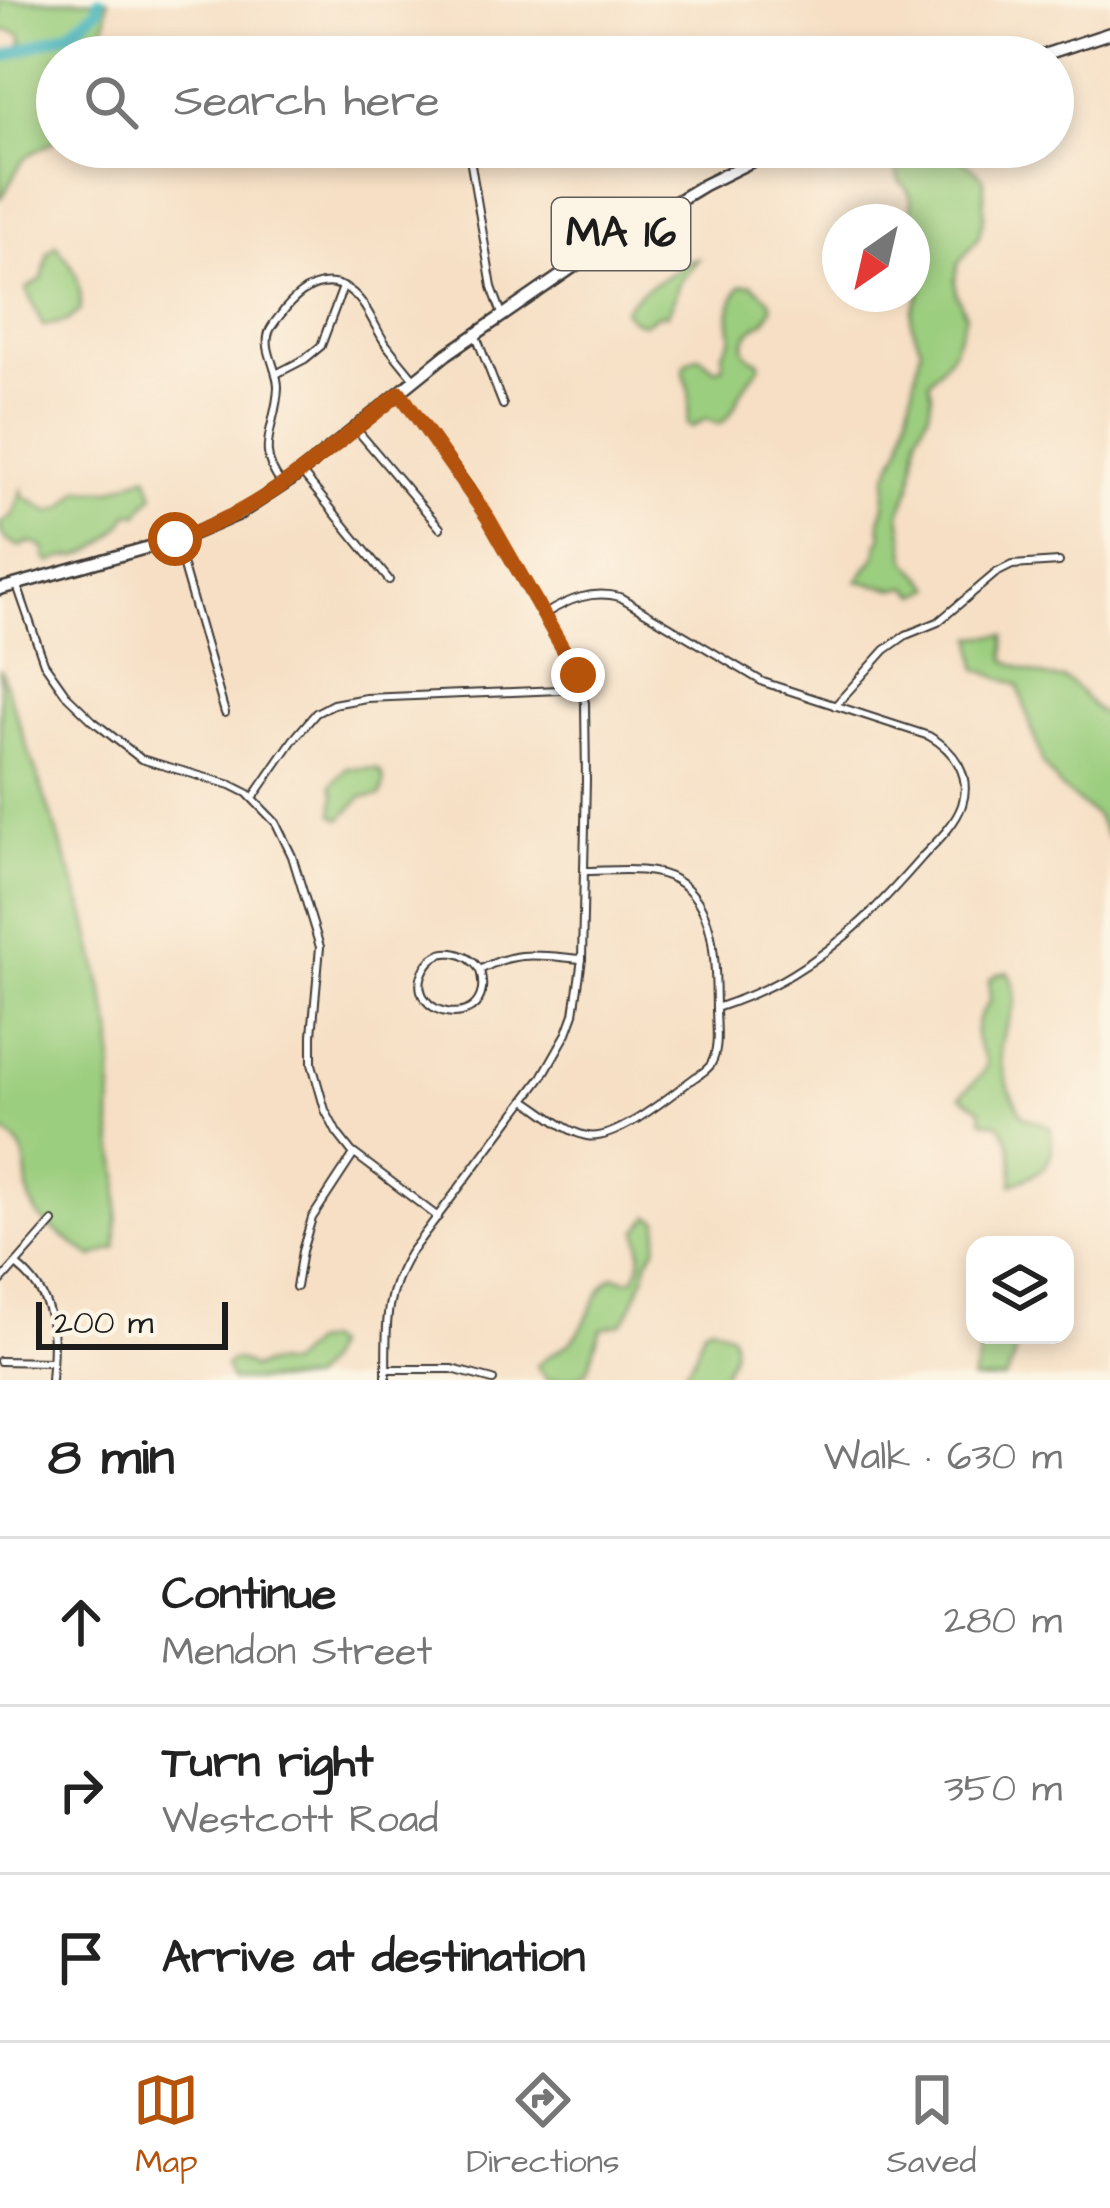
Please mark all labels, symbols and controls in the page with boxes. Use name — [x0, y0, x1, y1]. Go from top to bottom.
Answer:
search box — [36, 36, 1074, 168]
icon: search — [78, 69, 144, 135]
text: Search here — [174, 71, 440, 133]
road number: MA 16 — [552, 198, 690, 270]
north arrow — [822, 204, 930, 312]
route start — [148, 512, 202, 566]
route end — [551, 648, 605, 702]
map controls — [966, 1236, 1074, 1344]
button: layers — [966, 1236, 1074, 1344]
scale bar — [36, 1296, 228, 1349]
text: 200 m — [54, 1300, 153, 1346]
text: 8 min — [48, 1423, 174, 1494]
text: Walk · 630 m — [824, 1431, 1062, 1485]
text: Continue — [162, 1564, 336, 1626]
icon: ahead — [48, 1589, 114, 1655]
text: 280 m — [944, 1595, 1062, 1649]
text: Mendon Street — [162, 1626, 432, 1680]
text: Turn right — [162, 1732, 374, 1794]
icon: right — [48, 1757, 114, 1823]
text: 350 m — [944, 1763, 1062, 1817]
text: Westcott Road — [162, 1794, 438, 1848]
icon: arrive — [48, 1925, 114, 1991]
text: Arrive at destination — [162, 1927, 585, 1989]
tab: Map — [133, 2067, 199, 2185]
tab: Directions — [466, 2067, 620, 2185]
tab: Saved — [887, 2067, 977, 2185]

